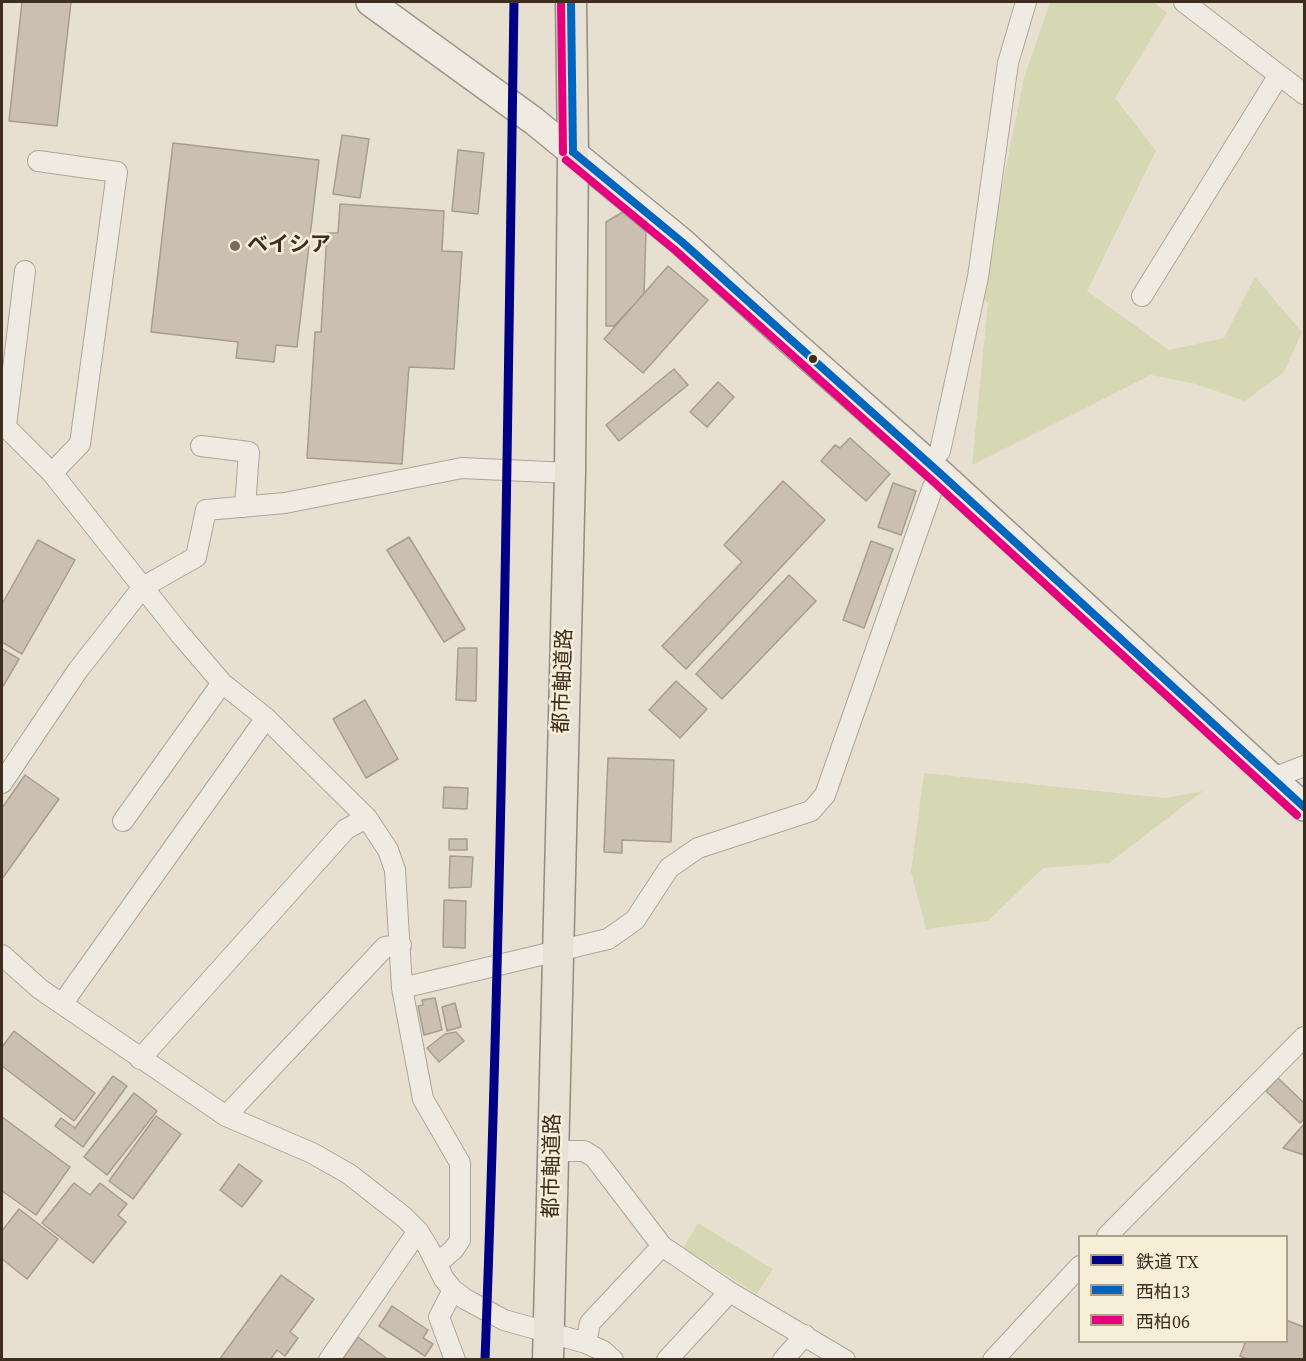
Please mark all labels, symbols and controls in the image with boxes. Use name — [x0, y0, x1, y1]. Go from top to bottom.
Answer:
place label: ベイシア — [247, 233, 331, 259]
marker: ベイシア — [228, 239, 242, 253]
unlabelled marker — [807, 353, 819, 365]
street label: 都市軸道路 — [550, 628, 578, 734]
street label: 都市軸道路 — [539, 1113, 567, 1219]
legend — [1078, 1235, 1288, 1343]
text: 鉄道 TX — [1136, 1249, 1199, 1274]
text: 西柏13 — [1136, 1279, 1190, 1304]
text: 西柏06 — [1136, 1309, 1190, 1334]

